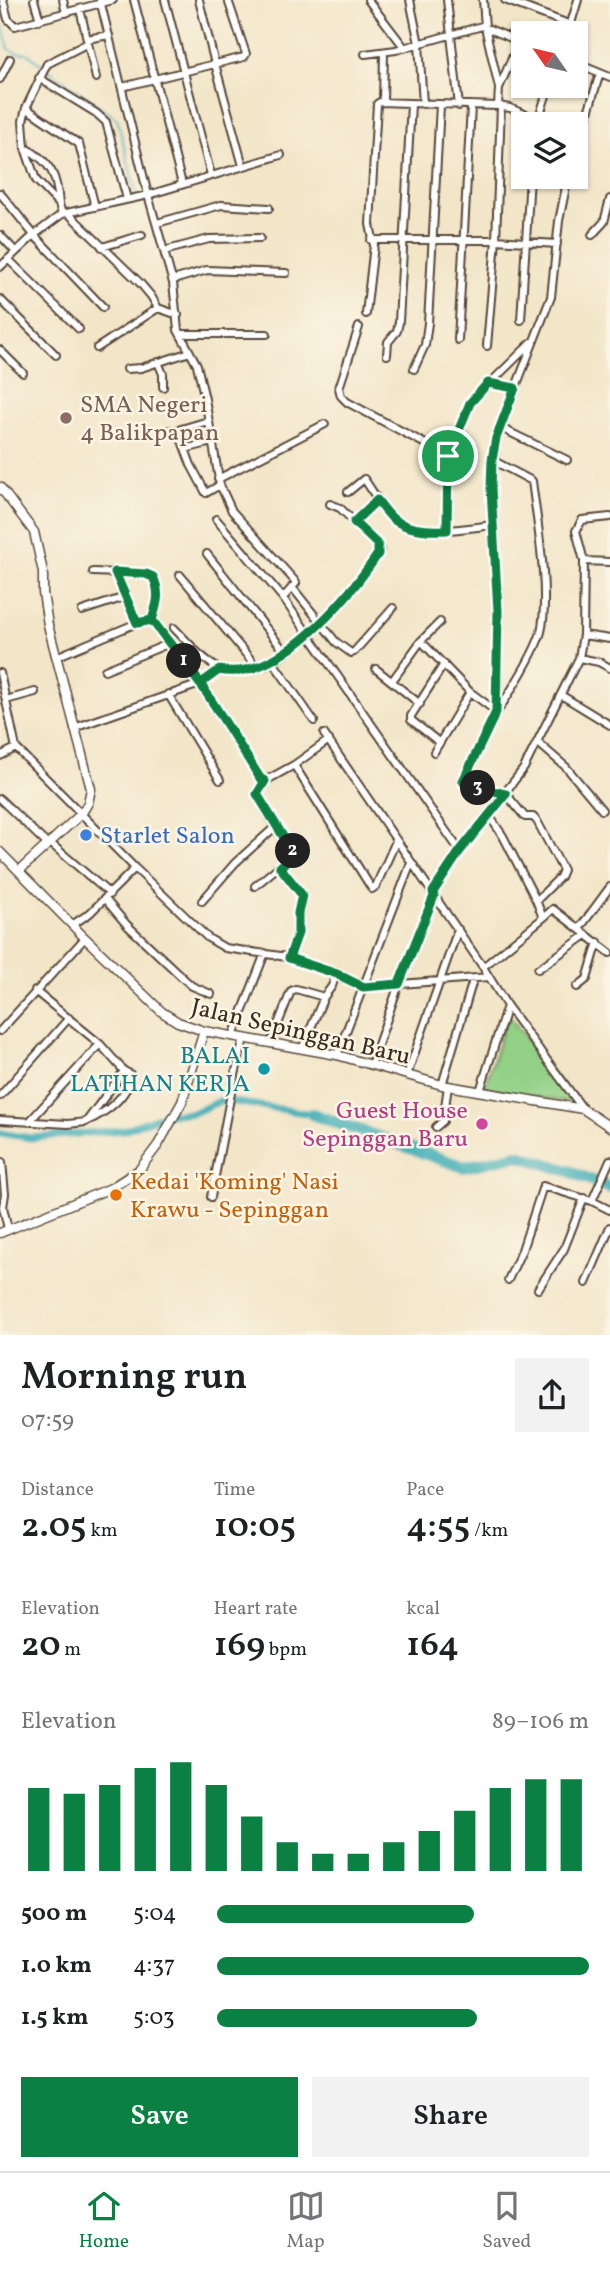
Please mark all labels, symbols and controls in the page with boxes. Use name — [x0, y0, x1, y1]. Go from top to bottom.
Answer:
north arrow — [511, 21, 588, 98]
map controls — [511, 21, 588, 189]
button: layers — [511, 112, 588, 189]
place label: SMA Negeri 4 Balikpapan — [80, 389, 219, 451]
marker: SMA Negeri 4 Balikpapan — [58, 410, 74, 426]
pin — [418, 426, 478, 486]
icon: arrive — [429, 437, 467, 475]
pin: 1 — [166, 644, 202, 678]
text: 1 — [180, 647, 187, 673]
pin: 3 — [461, 770, 496, 806]
text: 3 — [473, 774, 482, 800]
place label: Starlet Salon — [100, 820, 235, 854]
marker: Starlet Salon — [78, 827, 94, 843]
pin: 2 — [276, 834, 310, 868]
text: 2 — [288, 837, 297, 863]
street label: Jalan Sepinggan Baru — [188, 991, 414, 1075]
place label: BALAI LATIHAN KERJA — [70, 1040, 250, 1102]
marker: BALAI LATIHAN KERJA — [256, 1061, 272, 1077]
place label: Guest House Sepinggan Baru — [302, 1095, 468, 1157]
marker: Guest House Sepinggan Baru — [474, 1116, 490, 1132]
place label: Kedai 'Koming' Nasi Krawu - Sepinggan — [130, 1166, 339, 1228]
marker: Kedai 'Koming' Nasi Krawu - Sepinggan — [108, 1187, 124, 1203]
text: Morning run — [21, 1352, 247, 1405]
button: share — [515, 1358, 589, 1432]
text: 07:59 — [21, 1405, 74, 1437]
text: Distance — [21, 1477, 94, 1503]
text: Time — [214, 1477, 255, 1503]
text: Pace — [406, 1477, 444, 1503]
text: 2.05 — [21, 1503, 87, 1551]
text: 10:05 — [214, 1503, 296, 1551]
text: 4:55 — [406, 1503, 470, 1551]
text: km — [87, 1518, 118, 1544]
text: /km — [470, 1518, 508, 1544]
text: Elevation — [21, 1596, 100, 1622]
text: Heart rate — [214, 1596, 298, 1622]
text: kcal — [406, 1596, 440, 1622]
text: 20 — [21, 1622, 61, 1670]
text: 169 — [214, 1622, 265, 1670]
text: 164 — [406, 1622, 459, 1670]
text: m — [61, 1637, 81, 1663]
text: bpm — [265, 1637, 307, 1663]
text: Elevation — [21, 1706, 117, 1738]
text: 89–106 m — [492, 1706, 589, 1738]
text: 500 m — [21, 1898, 87, 1930]
text: 5:04 — [133, 1898, 176, 1930]
text: 1.0 km — [21, 1950, 92, 1982]
text: 4:37 — [133, 1950, 175, 1982]
text: 1.5 km — [21, 2002, 88, 2034]
text: 5:03 — [133, 2002, 175, 2034]
button: Save — [21, 2077, 298, 2157]
button: Share — [312, 2077, 589, 2157]
tab: Home — [79, 2187, 129, 2255]
tab: Map — [287, 2187, 325, 2255]
tab: Saved — [482, 2187, 531, 2255]

